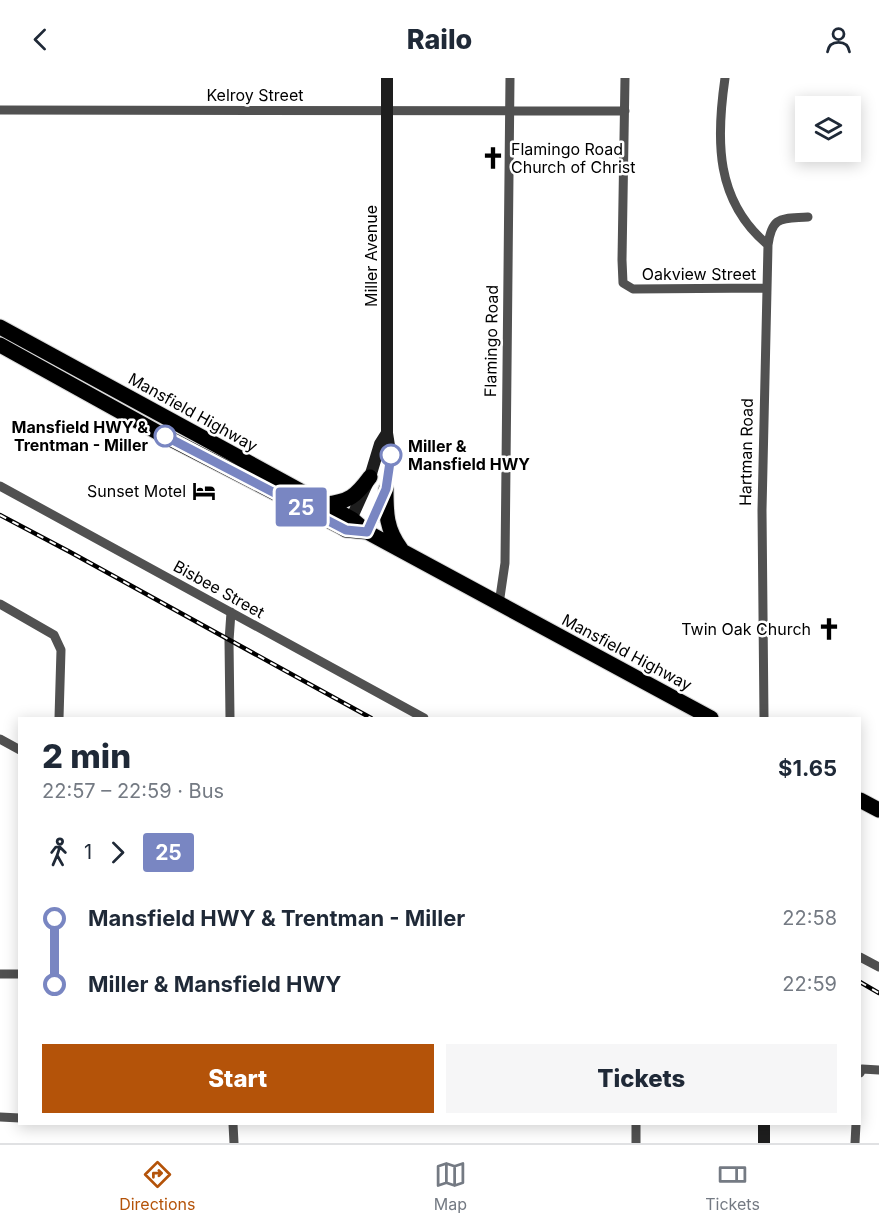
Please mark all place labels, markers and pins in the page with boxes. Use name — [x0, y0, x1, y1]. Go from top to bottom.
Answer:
place label: Flamingo Road Church of Christ — [511, 139, 635, 177]
church icon: Flamingo Road Church of Christ — [480, 145, 506, 171]
place label: Mansfield HWY & Trentman - Miller — [12, 417, 148, 455]
marker: Mansfield HWY & Trentman - Miller — [154, 425, 176, 447]
place label: Miller & Mansfield HWY — [408, 436, 530, 474]
marker: Miller & Mansfield HWY — [380, 444, 402, 466]
hotel icon: Sunset Motel — [191, 478, 217, 504]
place label: Sunset Motel — [87, 481, 186, 501]
church icon: Twin Oak Church — [816, 616, 842, 642]
place label: Twin Oak Church — [681, 619, 811, 639]

